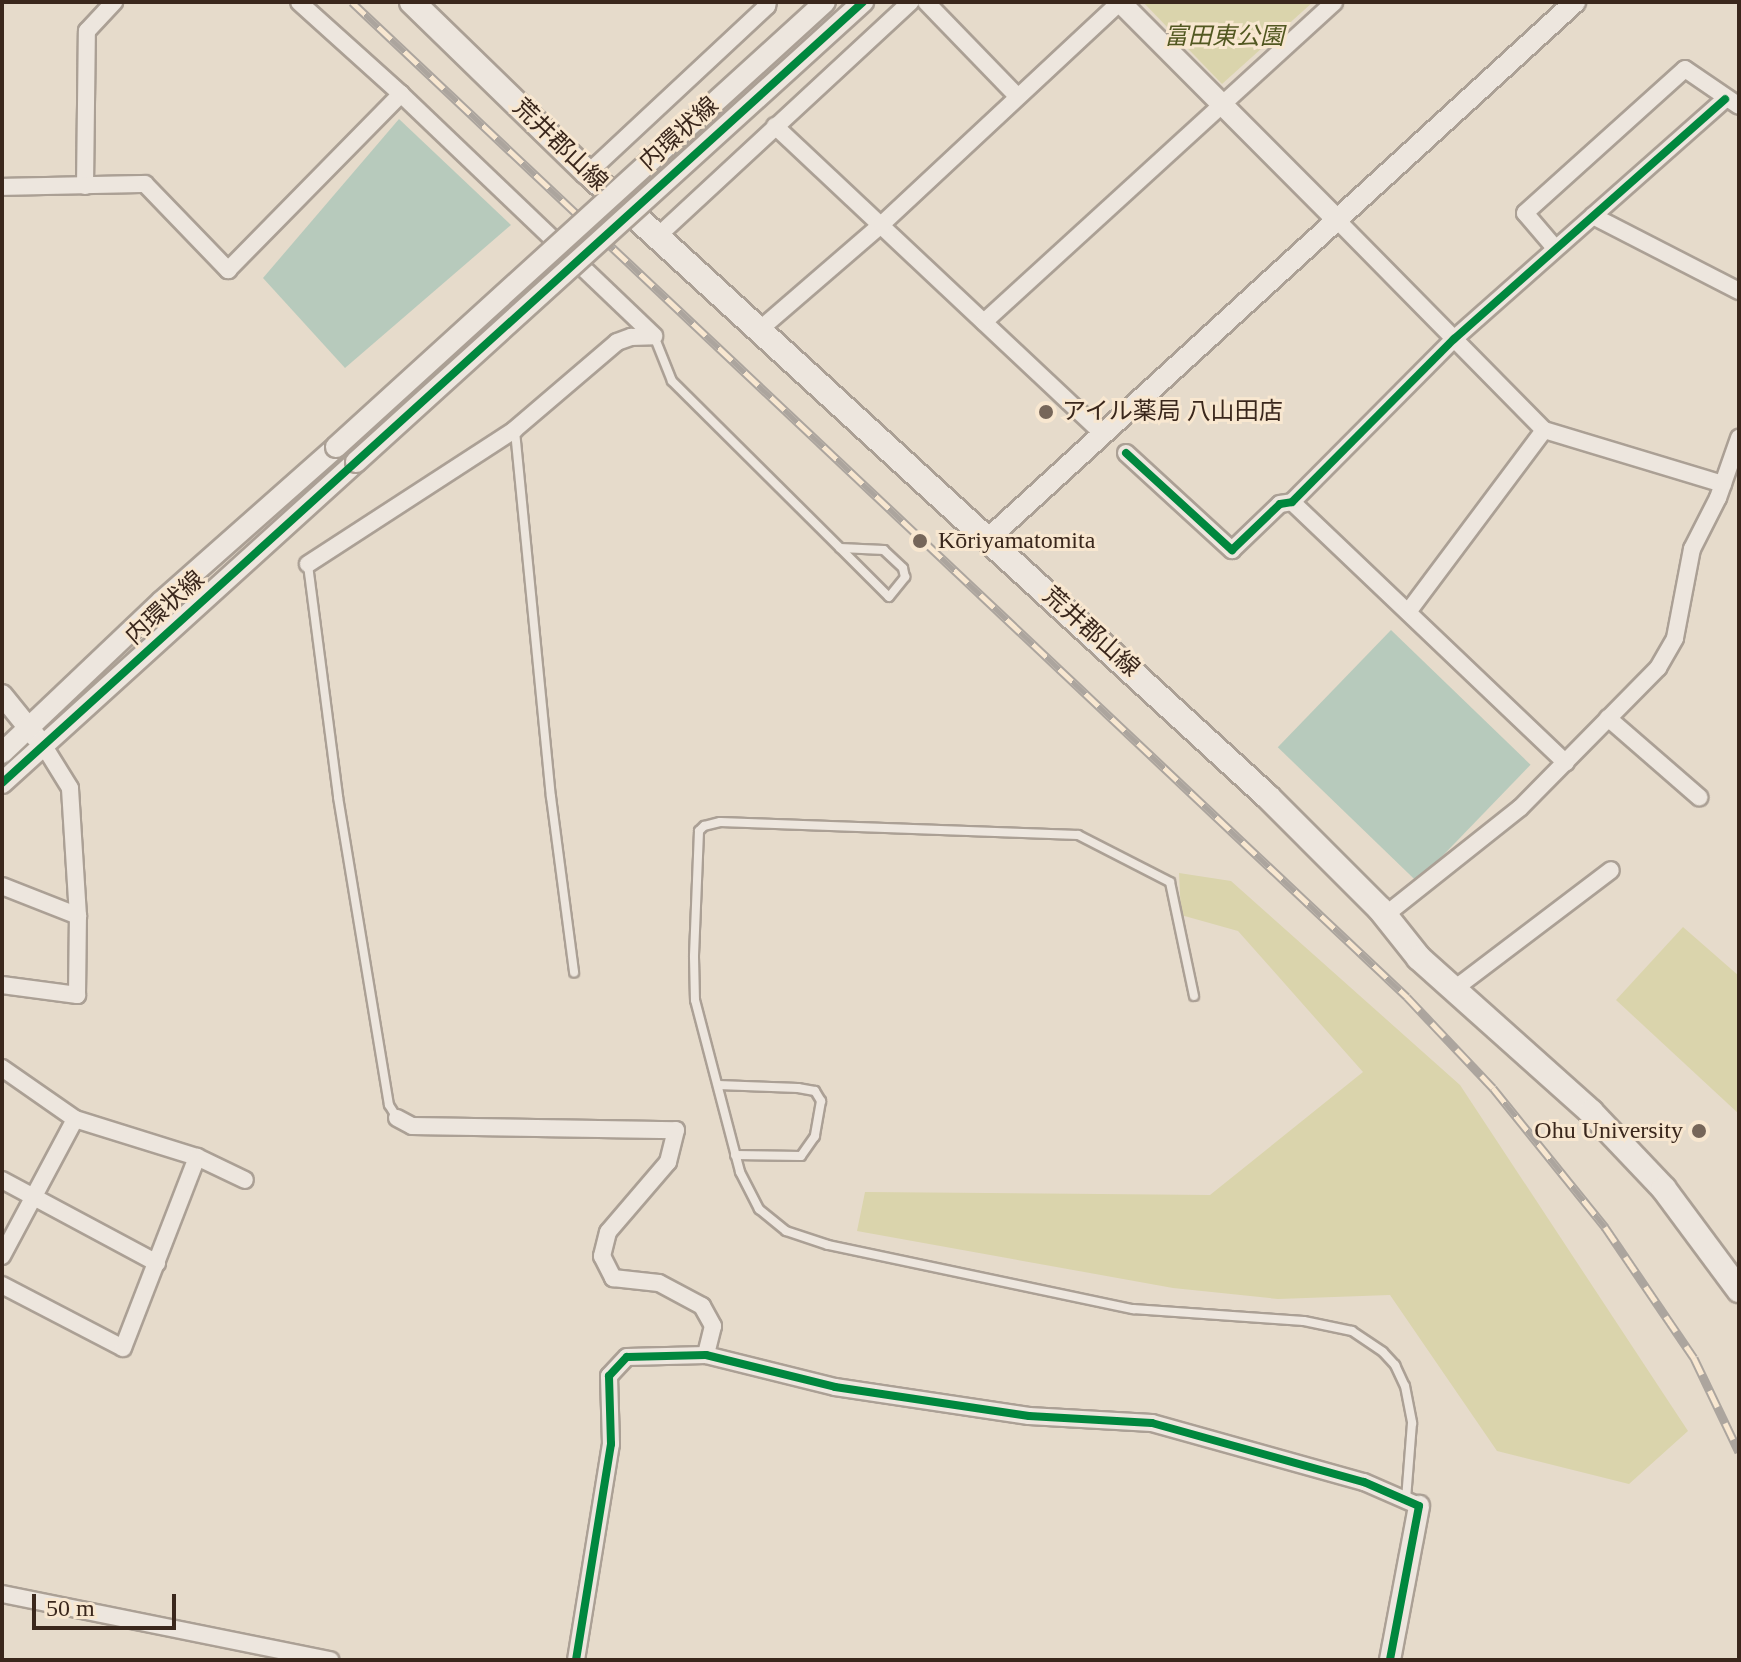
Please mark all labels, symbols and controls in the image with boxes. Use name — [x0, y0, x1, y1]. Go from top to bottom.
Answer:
park label: 富田東公園 — [1164, 23, 1284, 51]
street label: 内環状線 — [634, 91, 724, 177]
street label: 荒井郡山線 — [507, 93, 613, 197]
place label: アイル薬局 八山田店 — [1062, 398, 1284, 426]
marker: アイル薬局 八山田店 — [1037, 403, 1055, 421]
place label: Kōriyamatomita — [938, 527, 1095, 555]
marker: Kōriyamatomita — [909, 530, 931, 552]
street label: 内環状線 — [120, 565, 210, 651]
street label: 荒井郡山線 — [1037, 581, 1145, 683]
place label: Ohu University — [1534, 1117, 1683, 1145]
marker: Ohu University — [1690, 1122, 1708, 1140]
scale bar — [36, 1578, 180, 1628]
text: 50 m — [46, 1595, 95, 1621]

